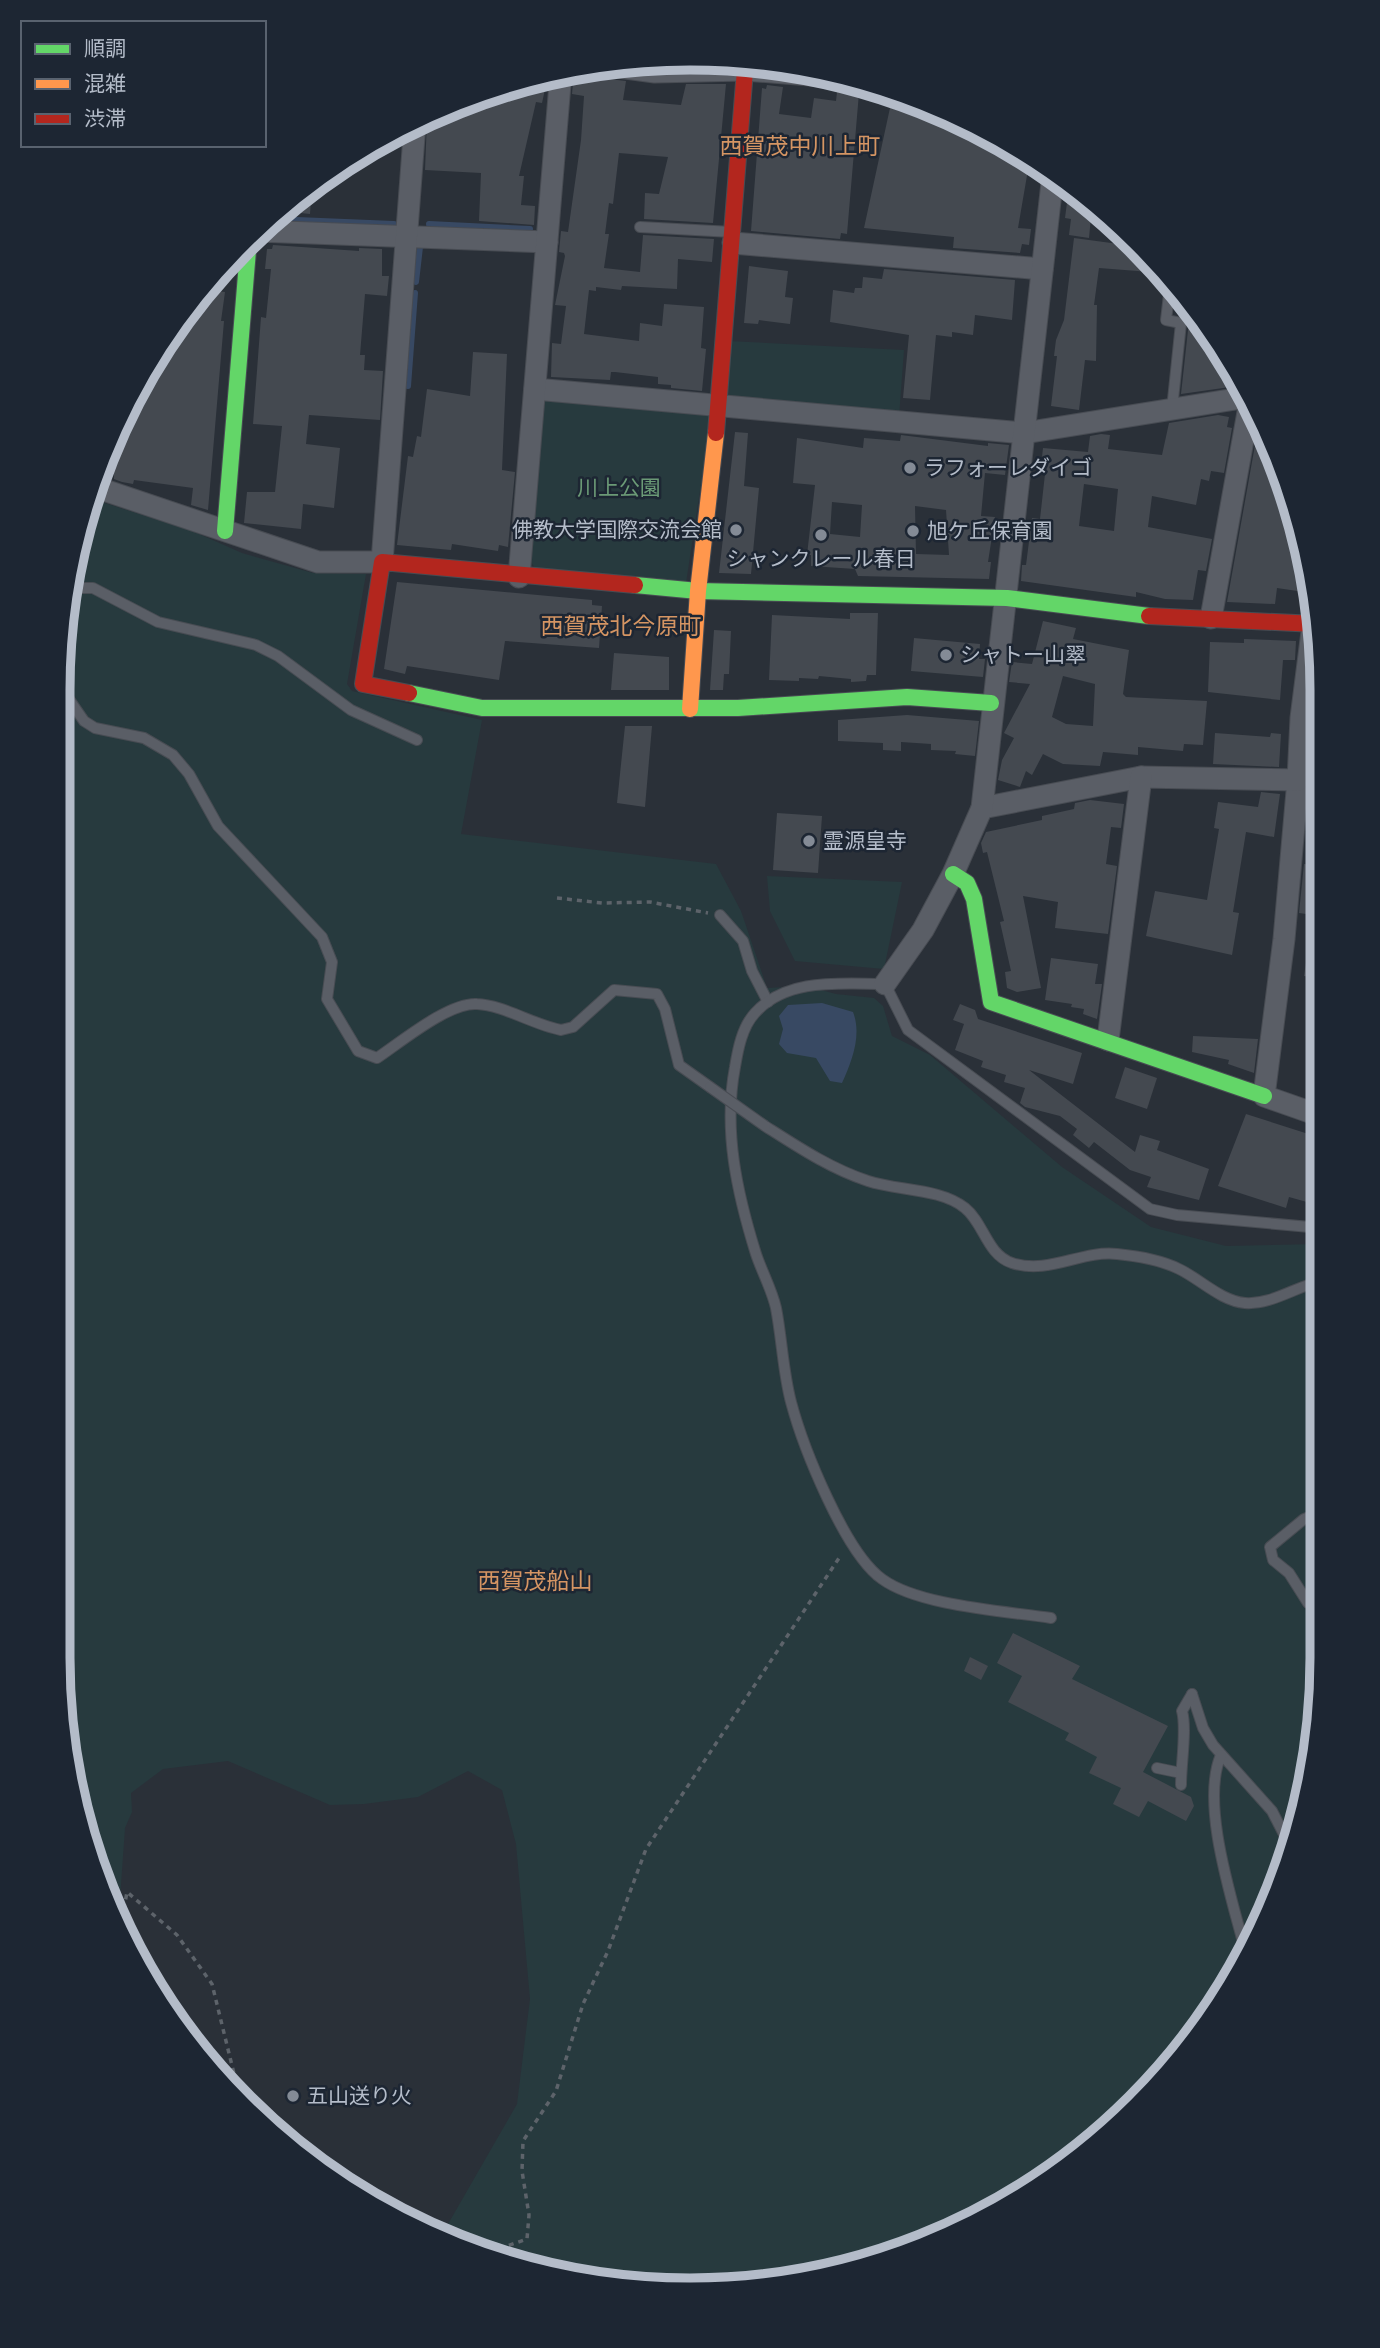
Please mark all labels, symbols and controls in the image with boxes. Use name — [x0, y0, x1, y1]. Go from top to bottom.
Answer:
legend — [21, 21, 266, 147]
text: 順調 — [84, 35, 126, 61]
text: 混雑 — [84, 70, 126, 96]
text: 渋滞 — [84, 105, 126, 131]
district label: 西賀茂中川上町 — [720, 131, 881, 159]
place label: ラフォーレダイゴ — [924, 454, 1092, 480]
marker: ラフォーレダイゴ — [902, 460, 918, 476]
park label: 川上公園 — [577, 474, 661, 500]
place label: 佛教大学国際交流会館 — [512, 516, 722, 542]
place label: 旭ケ丘保育園 — [927, 517, 1053, 543]
marker: 佛教大学国際交流会館 — [728, 522, 744, 538]
marker: 旭ケ丘保育園 — [905, 523, 921, 539]
marker: シャンクレール春日 — [813, 527, 829, 543]
place label: シャンクレール春日 — [727, 545, 916, 571]
district label: 西賀茂北今原町 — [541, 611, 702, 639]
place label: シャトー山翠 — [960, 641, 1086, 667]
marker: シャトー山翠 — [938, 647, 954, 663]
place label: 霊源皇寺 — [823, 827, 907, 853]
marker: 霊源皇寺 — [801, 833, 817, 849]
district label: 西賀茂船山 — [478, 1566, 593, 1594]
place label: 五山送り火 — [307, 2082, 412, 2108]
marker: 五山送り火 — [285, 2088, 301, 2104]

